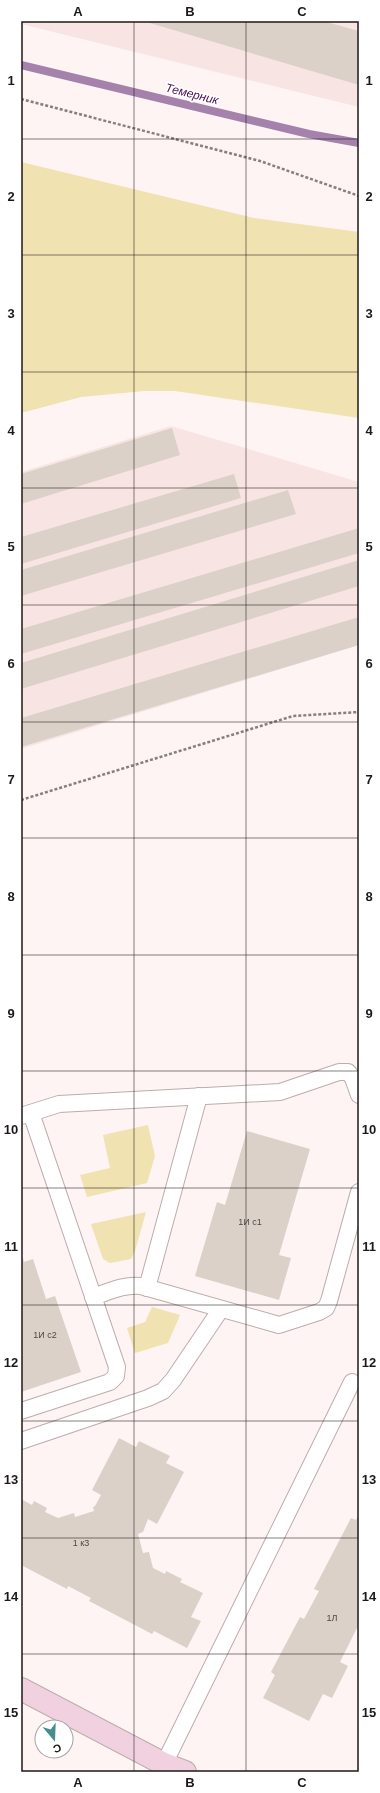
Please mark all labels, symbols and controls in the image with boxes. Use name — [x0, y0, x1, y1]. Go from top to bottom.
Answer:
text: A — [73, 4, 83, 19]
text: B — [185, 4, 195, 19]
text: C — [297, 4, 307, 19]
text: 1 — [7, 73, 15, 88]
text: 1 — [365, 73, 373, 88]
water label: Темерник — [164, 81, 221, 108]
text: 2 — [7, 189, 15, 204]
text: 2 — [365, 189, 373, 204]
text: 3 — [7, 306, 15, 321]
text: 3 — [365, 306, 373, 321]
text: 4 — [7, 423, 15, 438]
text: 4 — [365, 423, 373, 438]
text: 5 — [7, 539, 15, 554]
text: 5 — [365, 539, 373, 554]
text: 6 — [7, 656, 15, 671]
text: 6 — [365, 656, 373, 671]
text: 7 — [7, 772, 15, 787]
text: 7 — [365, 772, 373, 787]
text: 8 — [7, 889, 15, 904]
text: 8 — [365, 889, 373, 904]
text: 9 — [7, 1006, 15, 1021]
text: 9 — [365, 1006, 373, 1021]
text: 10 — [4, 1122, 18, 1137]
text: 10 — [362, 1122, 376, 1137]
house number: 1И с1 — [238, 1217, 262, 1227]
text: 11 — [4, 1239, 18, 1254]
text: 11 — [362, 1239, 376, 1254]
house number: 1И с2 — [33, 1330, 57, 1340]
text: 12 — [4, 1355, 18, 1370]
text: 12 — [362, 1355, 376, 1370]
text: 13 — [4, 1472, 18, 1487]
text: 13 — [362, 1472, 376, 1487]
house number: 1 к3 — [73, 1538, 89, 1548]
text: 14 — [4, 1589, 19, 1604]
text: 14 — [362, 1589, 377, 1604]
house number: 1Л — [327, 1613, 338, 1623]
text: 15 — [4, 1705, 18, 1720]
text: 15 — [362, 1705, 376, 1720]
north arrow — [34, 1719, 74, 1759]
text: С — [51, 1741, 63, 1755]
text: A — [73, 1775, 83, 1790]
text: B — [185, 1775, 195, 1790]
text: C — [297, 1775, 307, 1790]

